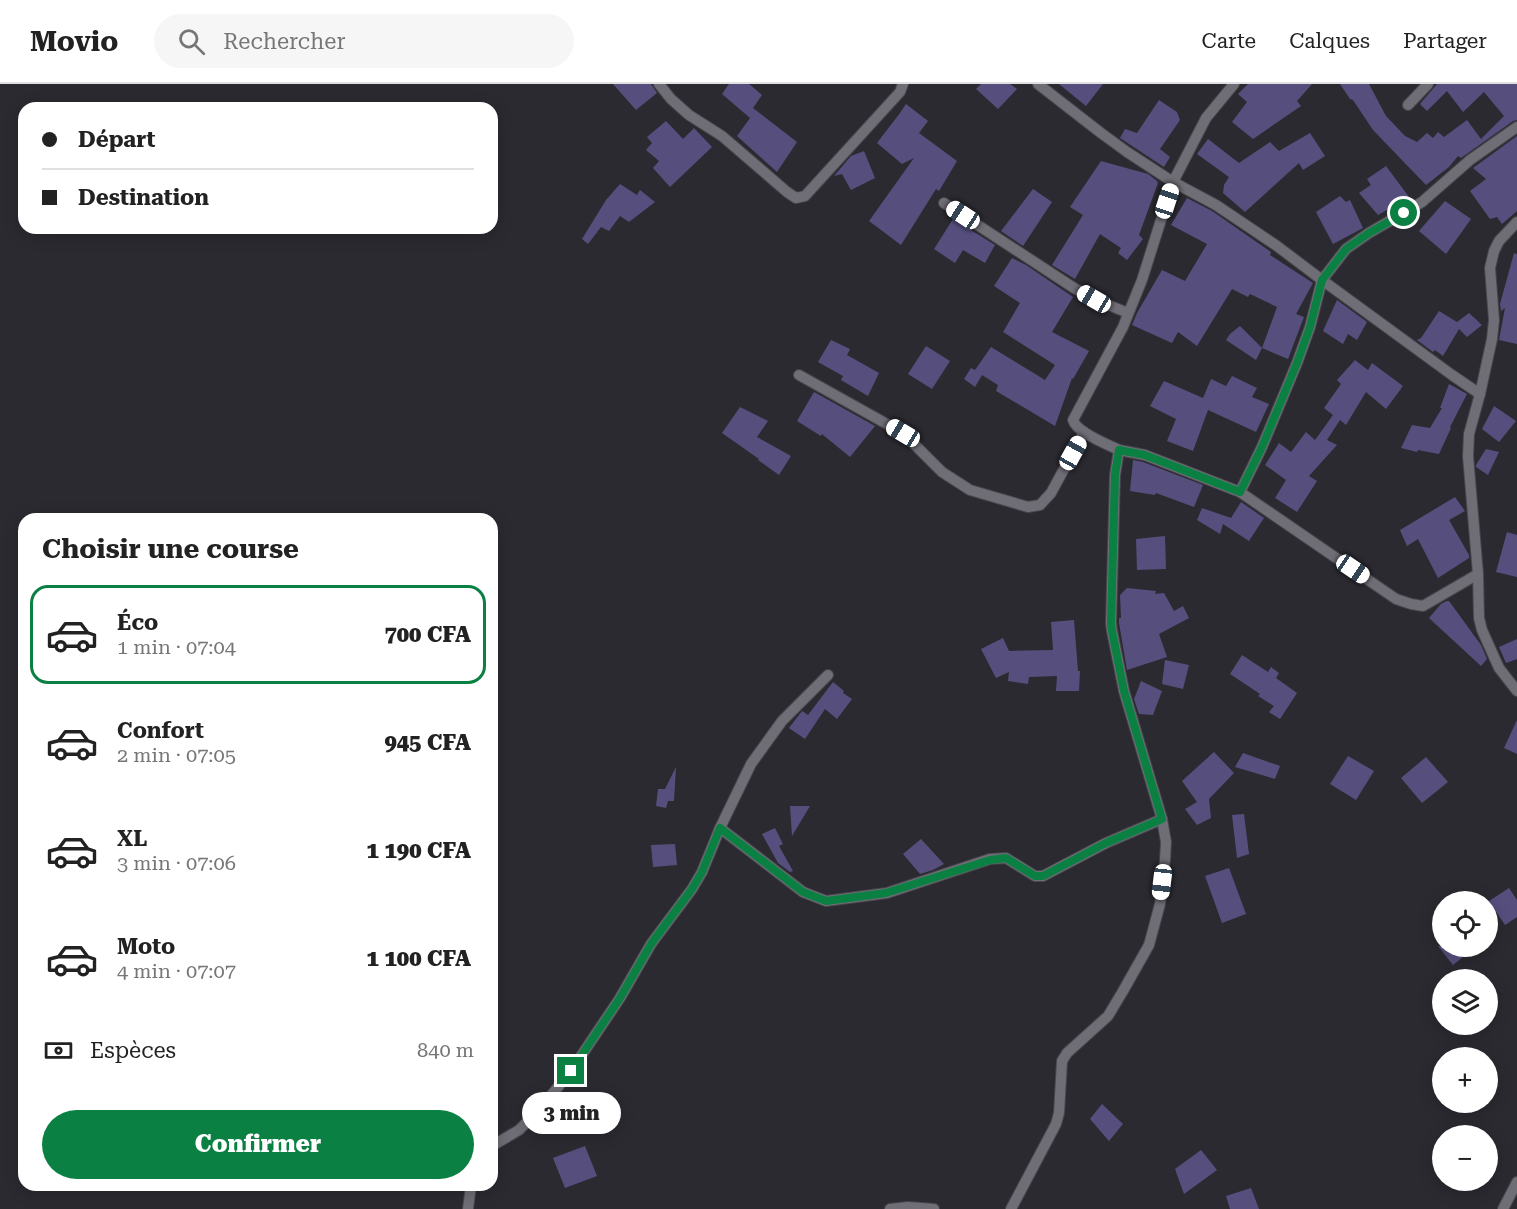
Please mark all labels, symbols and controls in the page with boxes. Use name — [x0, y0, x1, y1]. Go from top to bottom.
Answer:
search box — [154, 14, 574, 68]
text: Movio — [30, 25, 118, 58]
icon: search — [175, 25, 208, 58]
text: Rechercher — [223, 29, 345, 54]
text: Carte — [1202, 29, 1256, 53]
text: Calques — [1289, 29, 1370, 53]
text: Partager — [1403, 29, 1487, 53]
text: Départ — [78, 127, 155, 152]
car — [1153, 181, 1181, 221]
text: Destination — [78, 185, 209, 210]
car — [943, 198, 983, 232]
route start — [1390, 199, 1417, 226]
car — [1074, 282, 1114, 316]
car — [883, 416, 923, 450]
car — [1056, 433, 1090, 473]
text: Choisir une course — [42, 533, 299, 565]
car — [1333, 551, 1373, 587]
icon: car — [45, 608, 99, 662]
text: Éco — [117, 610, 158, 635]
text: 700 CFA — [384, 622, 471, 647]
text: 1 min · 07:04 — [117, 635, 236, 659]
icon: car — [45, 716, 99, 770]
text: Confort — [117, 718, 204, 743]
text: 945 CFA — [384, 730, 471, 755]
text: 2 min · 07:05 — [117, 743, 236, 767]
icon: car — [45, 824, 99, 878]
text: XL — [117, 826, 147, 851]
text: 1 190 CFA — [367, 838, 471, 863]
text: 3 min · 07:06 — [117, 851, 236, 875]
car — [1151, 863, 1173, 901]
map controls — [1432, 891, 1498, 1191]
button: locate — [1432, 891, 1498, 957]
icon: car — [45, 932, 99, 986]
text: Moto — [117, 934, 175, 959]
text: 1 100 CFA — [367, 946, 471, 971]
text: 4 min · 07:07 — [117, 959, 236, 983]
button: layers — [1432, 969, 1498, 1035]
icon: cash — [42, 1034, 75, 1067]
text: Espèces — [90, 1038, 176, 1063]
text: 840 m — [417, 1038, 474, 1062]
button: + — [1432, 1047, 1498, 1113]
route end — [557, 1057, 584, 1084]
callout: 3 min — [522, 1092, 620, 1134]
text: 3 min — [543, 1101, 600, 1125]
button: Confirmer — [42, 1110, 474, 1179]
button: − — [1432, 1125, 1498, 1191]

